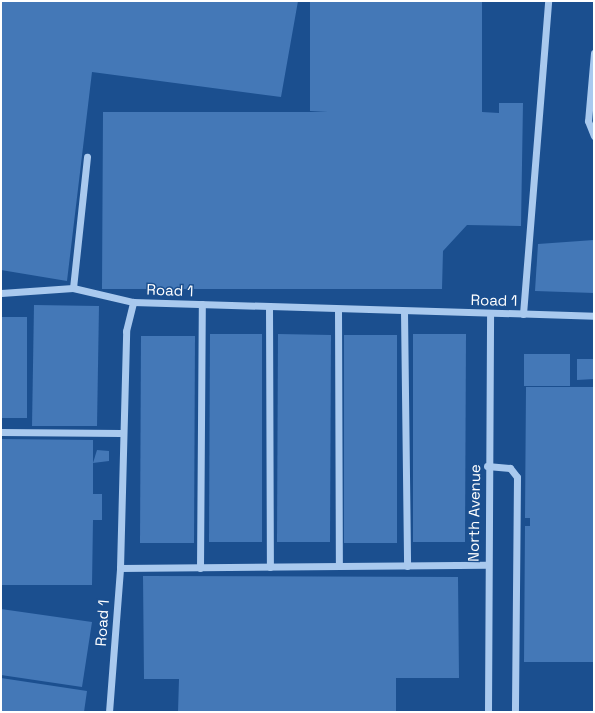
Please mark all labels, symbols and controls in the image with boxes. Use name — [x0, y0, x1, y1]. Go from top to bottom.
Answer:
street label: Road 1 — [146, 280, 194, 300]
street label: Road 1 — [470, 291, 518, 309]
street label: North Avenue — [464, 464, 484, 562]
street label: Road 1 — [91, 599, 113, 647]

